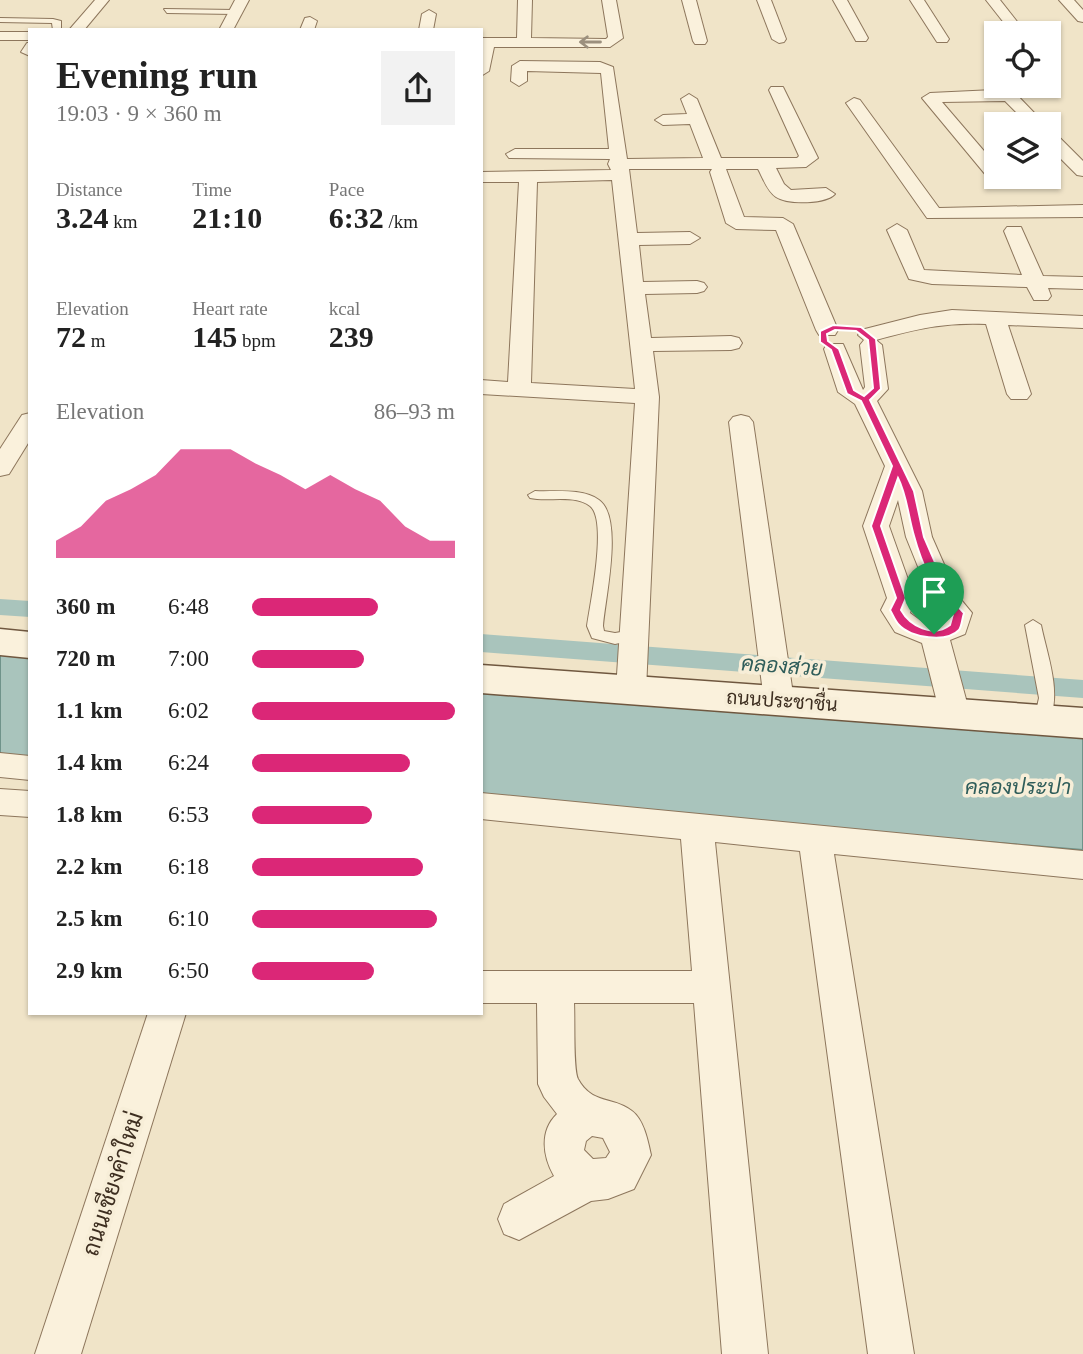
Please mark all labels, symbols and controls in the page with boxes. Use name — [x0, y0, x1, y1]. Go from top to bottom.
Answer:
map controls — [984, 21, 1061, 189]
button: locate — [984, 21, 1061, 98]
one-way arrow — [579, 35, 602, 49]
button: share — [381, 51, 455, 125]
text: Evening run — [56, 54, 258, 96]
text: 19:03 · 9 × 360 m — [56, 101, 222, 126]
button: layers — [984, 112, 1061, 189]
text: Distance — [56, 179, 122, 200]
text: Time — [192, 179, 232, 200]
text: Pace — [329, 179, 365, 200]
text: 3.24 — [56, 201, 109, 234]
text: 21:10 — [192, 201, 262, 234]
text: 6:32 — [329, 201, 384, 234]
text: km — [109, 211, 138, 232]
text: /km — [384, 211, 418, 232]
text: Elevation — [56, 298, 129, 319]
text: Heart rate — [192, 298, 268, 319]
text: kcal — [329, 298, 360, 319]
text: 72 — [56, 320, 86, 353]
text: 145 — [192, 320, 237, 353]
text: 239 — [329, 320, 374, 353]
text: m — [86, 330, 106, 351]
text: bpm — [237, 330, 276, 351]
text: Elevation — [56, 399, 144, 424]
text: 86–93 m — [374, 399, 455, 424]
pin — [904, 562, 964, 634]
icon: arrive — [915, 573, 953, 611]
text: 360 m — [56, 594, 115, 619]
text: 6:48 — [168, 594, 209, 619]
text: 720 m — [56, 646, 115, 671]
text: 7:00 — [168, 646, 209, 671]
water label: คลองส่วย — [740, 651, 824, 681]
street label: ถนนประชาชื่น — [726, 680, 839, 715]
text: 1.1 km — [56, 698, 122, 723]
text: 6:02 — [168, 698, 209, 723]
text: 1.4 km — [56, 750, 122, 775]
text: 6:24 — [168, 750, 209, 775]
water label: คลองประปา — [965, 775, 1071, 799]
text: 1.8 km — [56, 802, 122, 827]
text: 6:53 — [168, 802, 209, 827]
text: 2.2 km — [56, 854, 122, 879]
text: 6:18 — [168, 854, 209, 879]
text: 2.5 km — [56, 906, 122, 931]
text: 6:10 — [168, 906, 209, 931]
text: 2.9 km — [56, 958, 122, 983]
text: 6:50 — [168, 958, 209, 983]
street label: ถนนเชียงคำใหม่ — [74, 1108, 148, 1259]

